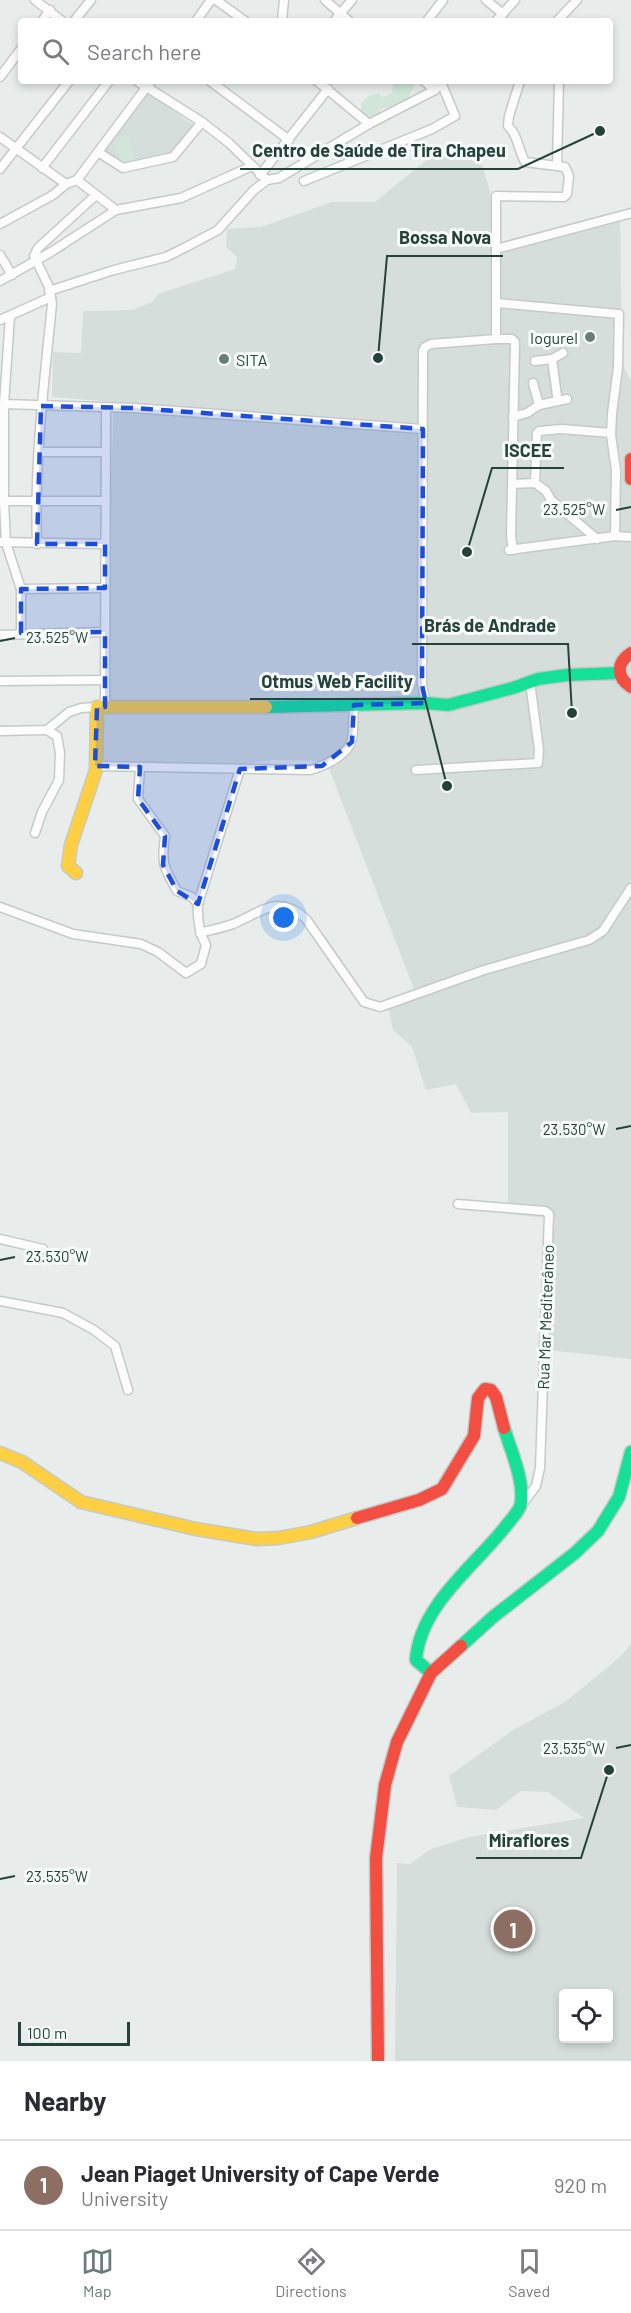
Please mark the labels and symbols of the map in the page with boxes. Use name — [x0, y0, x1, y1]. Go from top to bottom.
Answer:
callout: Centro de Saúde de Tira Chapeu — [240, 133, 518, 169]
text: Centro de Saúde de Tira Chapeu — [252, 139, 506, 161]
callout: Bossa Nova — [387, 220, 503, 256]
text: Bossa Nova — [399, 226, 491, 248]
place label: Iogurel — [530, 328, 578, 347]
marker: Iogurel — [583, 330, 597, 344]
place label: SITA — [236, 350, 268, 369]
marker: SITA — [217, 352, 231, 366]
callout: ISCEE — [492, 432, 564, 468]
text: ISCEE — [504, 439, 552, 461]
text: 23.525°W — [543, 500, 605, 518]
callout: Brás de Andrade — [412, 608, 568, 644]
text: Brás de Andrade — [424, 614, 556, 636]
text: 23.525°W — [26, 628, 88, 646]
callout: Otmus Web Facility — [250, 663, 425, 699]
text: Otmus Web Facility — [261, 670, 413, 692]
your location — [269, 903, 298, 932]
text: 23.530°W — [543, 1120, 605, 1138]
street label: Rua Mar Mediterâneo — [533, 1244, 557, 1390]
text: 23.530°W — [26, 1247, 88, 1265]
text: 23.535°W — [543, 1739, 605, 1757]
callout: Miraflores — [476, 1822, 581, 1858]
text: Miraflores — [489, 1829, 569, 1851]
text: 23.535°W — [26, 1867, 88, 1885]
pin: 1 — [494, 1906, 532, 1952]
scale bar — [18, 2019, 130, 2046]

